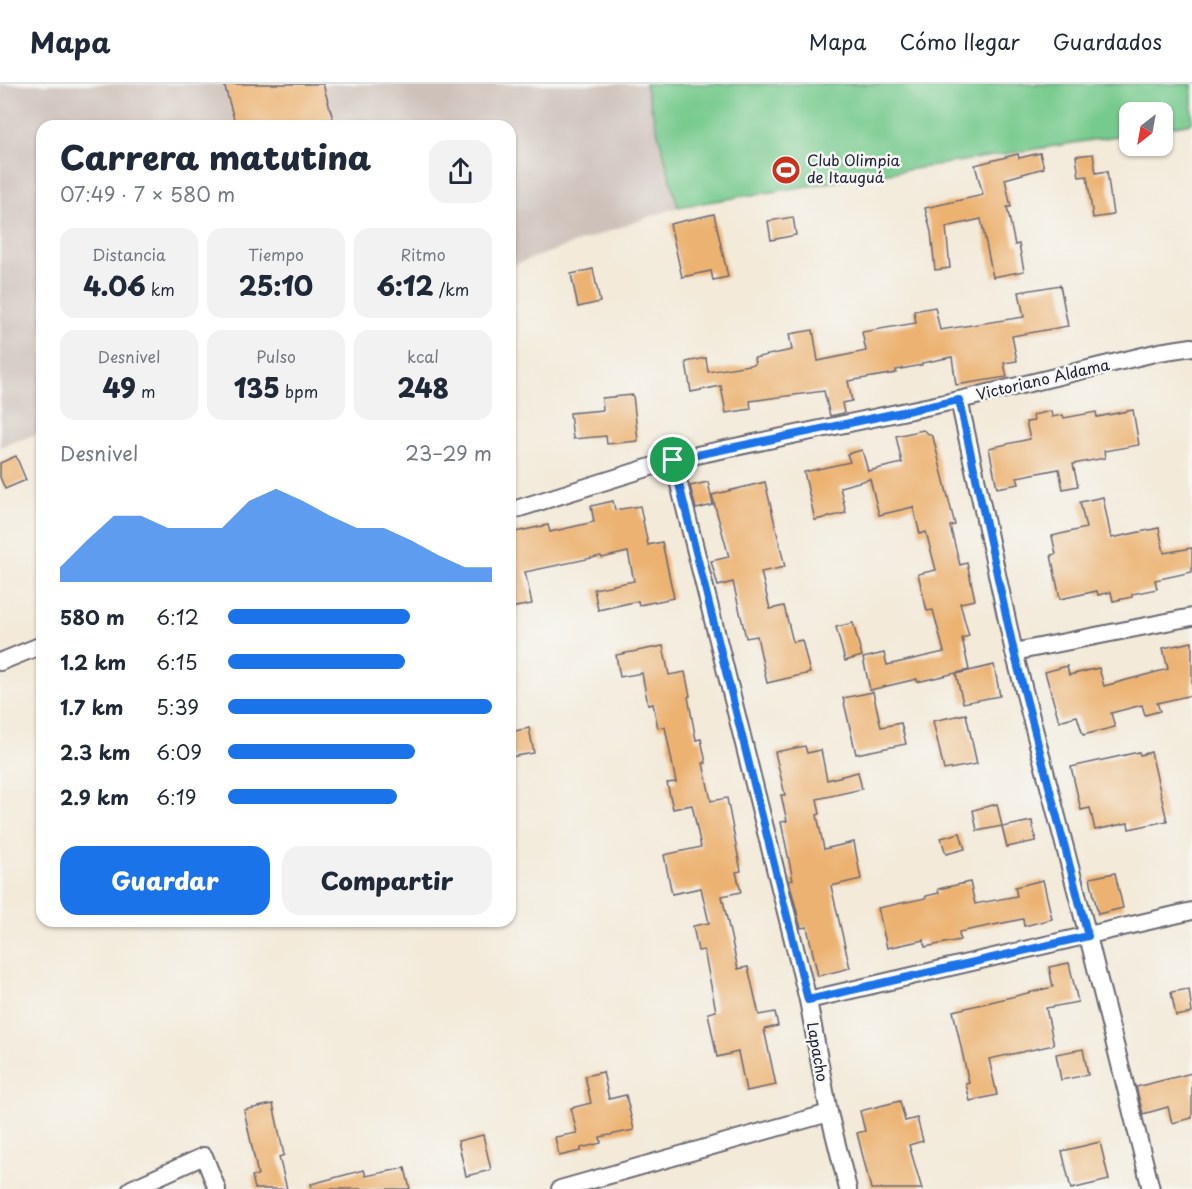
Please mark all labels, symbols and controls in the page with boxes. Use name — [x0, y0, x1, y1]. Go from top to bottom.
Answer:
text: Mapa — [30, 20, 111, 63]
text: Mapa — [809, 25, 867, 57]
text: Cómo llegar — [900, 25, 1020, 57]
text: Guardados — [1053, 25, 1162, 57]
north arrow — [1119, 102, 1173, 156]
map controls — [1119, 102, 1173, 156]
text: Carrera matutina — [60, 131, 371, 181]
button: share — [429, 140, 492, 203]
place label: Club Olimpia de Itauguá — [807, 148, 901, 188]
sports icon: Club Olimpia de Itauguá — [770, 154, 802, 186]
text: 07:49 · 7 × 580 m — [60, 179, 235, 209]
text: Distancia — [92, 242, 166, 266]
text: Tiempo — [248, 242, 304, 266]
text: Ritmo — [400, 242, 446, 266]
text: 4.06 — [83, 266, 146, 305]
text: 25:10 — [239, 266, 313, 305]
text: 6:12 — [377, 266, 434, 305]
text: km — [146, 277, 175, 301]
text: /km — [434, 277, 469, 301]
text: Desnivel — [98, 344, 160, 368]
text: Pulso — [256, 344, 296, 368]
text: kcal — [407, 344, 439, 368]
street label: Victoriano Aldama — [974, 352, 1112, 405]
text: 49 — [102, 368, 136, 407]
text: 135 — [234, 368, 280, 407]
text: 248 — [397, 368, 449, 407]
text: m — [136, 379, 156, 403]
text: bpm — [280, 379, 318, 403]
pin — [647, 434, 698, 485]
text: Desnivel — [60, 438, 138, 468]
text: 23–29 m — [405, 438, 492, 468]
icon: arrive — [656, 443, 689, 476]
text: 580 m — [60, 602, 125, 632]
text: 6:12 — [156, 602, 199, 632]
text: 1.2 km — [60, 647, 126, 677]
text: 6:15 — [156, 647, 198, 677]
text: 1.7 km — [60, 692, 123, 722]
text: 5:39 — [156, 692, 199, 722]
text: 2.3 km — [60, 737, 130, 767]
text: 6:09 — [156, 737, 202, 767]
text: 2.9 km — [60, 782, 129, 812]
text: 6:19 — [156, 782, 196, 812]
button: Guardar — [60, 846, 270, 915]
button: Compartir — [282, 846, 492, 915]
street label: Lapacho — [802, 1020, 835, 1083]

